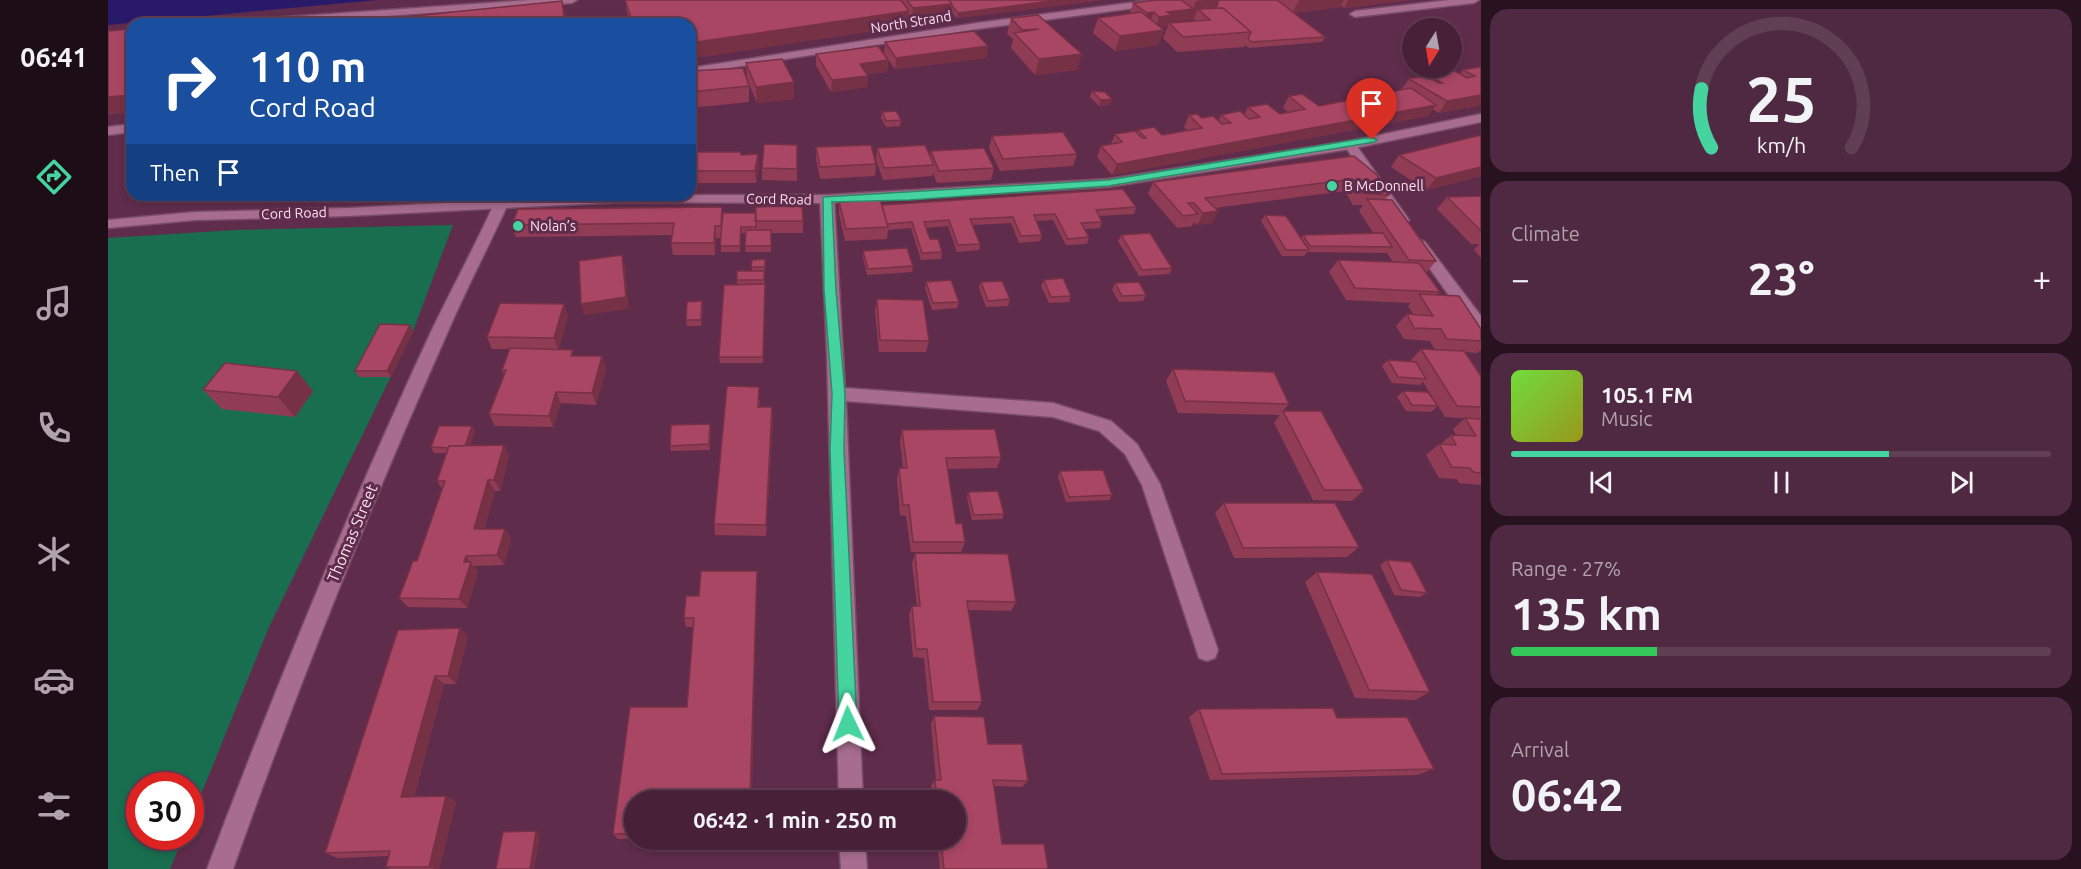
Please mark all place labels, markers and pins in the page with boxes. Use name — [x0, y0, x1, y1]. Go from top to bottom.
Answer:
pin — [1346, 78, 1397, 140]
place label: B McDonnell — [1344, 178, 1424, 194]
marker: B McDonnell — [1325, 179, 1339, 193]
place label: Nolan’s — [530, 218, 576, 234]
marker: Nolan’s — [511, 219, 525, 233]

